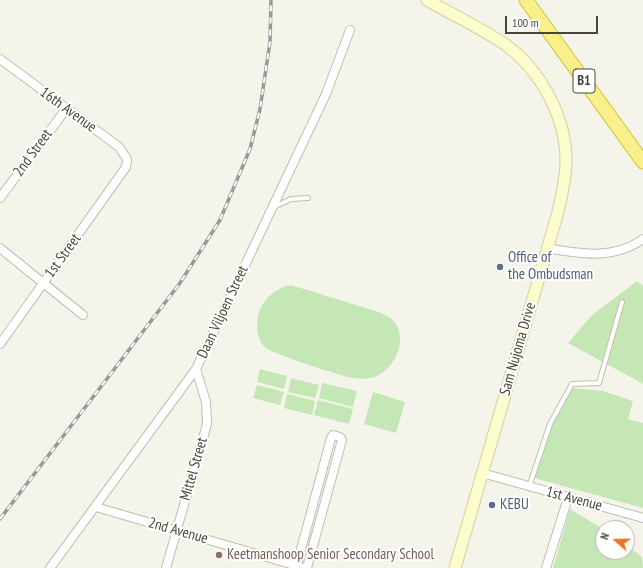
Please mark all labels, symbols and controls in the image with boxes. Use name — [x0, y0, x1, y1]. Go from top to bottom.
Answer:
scale bar — [507, 8, 600, 34]
text: 100 m — [512, 15, 539, 30]
road number: B1 — [573, 69, 595, 93]
street label: 16th Avenue — [36, 84, 100, 136]
street label: 2nd Street — [10, 126, 56, 180]
street label: 1st Street — [41, 230, 85, 282]
place label: Office of the Ombudsman — [508, 249, 593, 284]
marker: Office of the Ombudsman — [495, 262, 505, 272]
street label: Daan Viljoen Street — [194, 263, 252, 361]
street label: Sam Nujoma Drive — [496, 300, 540, 398]
street label: Mittel Street — [176, 435, 212, 503]
street label: 1st Avenue — [544, 483, 604, 515]
place label: KEBU — [500, 496, 529, 514]
marker: KEBU — [487, 500, 497, 510]
street label: 2nd Avenue — [146, 514, 210, 548]
north arrow — [595, 520, 635, 560]
text: N — [597, 531, 612, 541]
place label: Keetmanshoop Senior Secondary School — [227, 546, 434, 564]
marker: Keetmanshoop Senior Secondary School — [214, 550, 224, 560]

